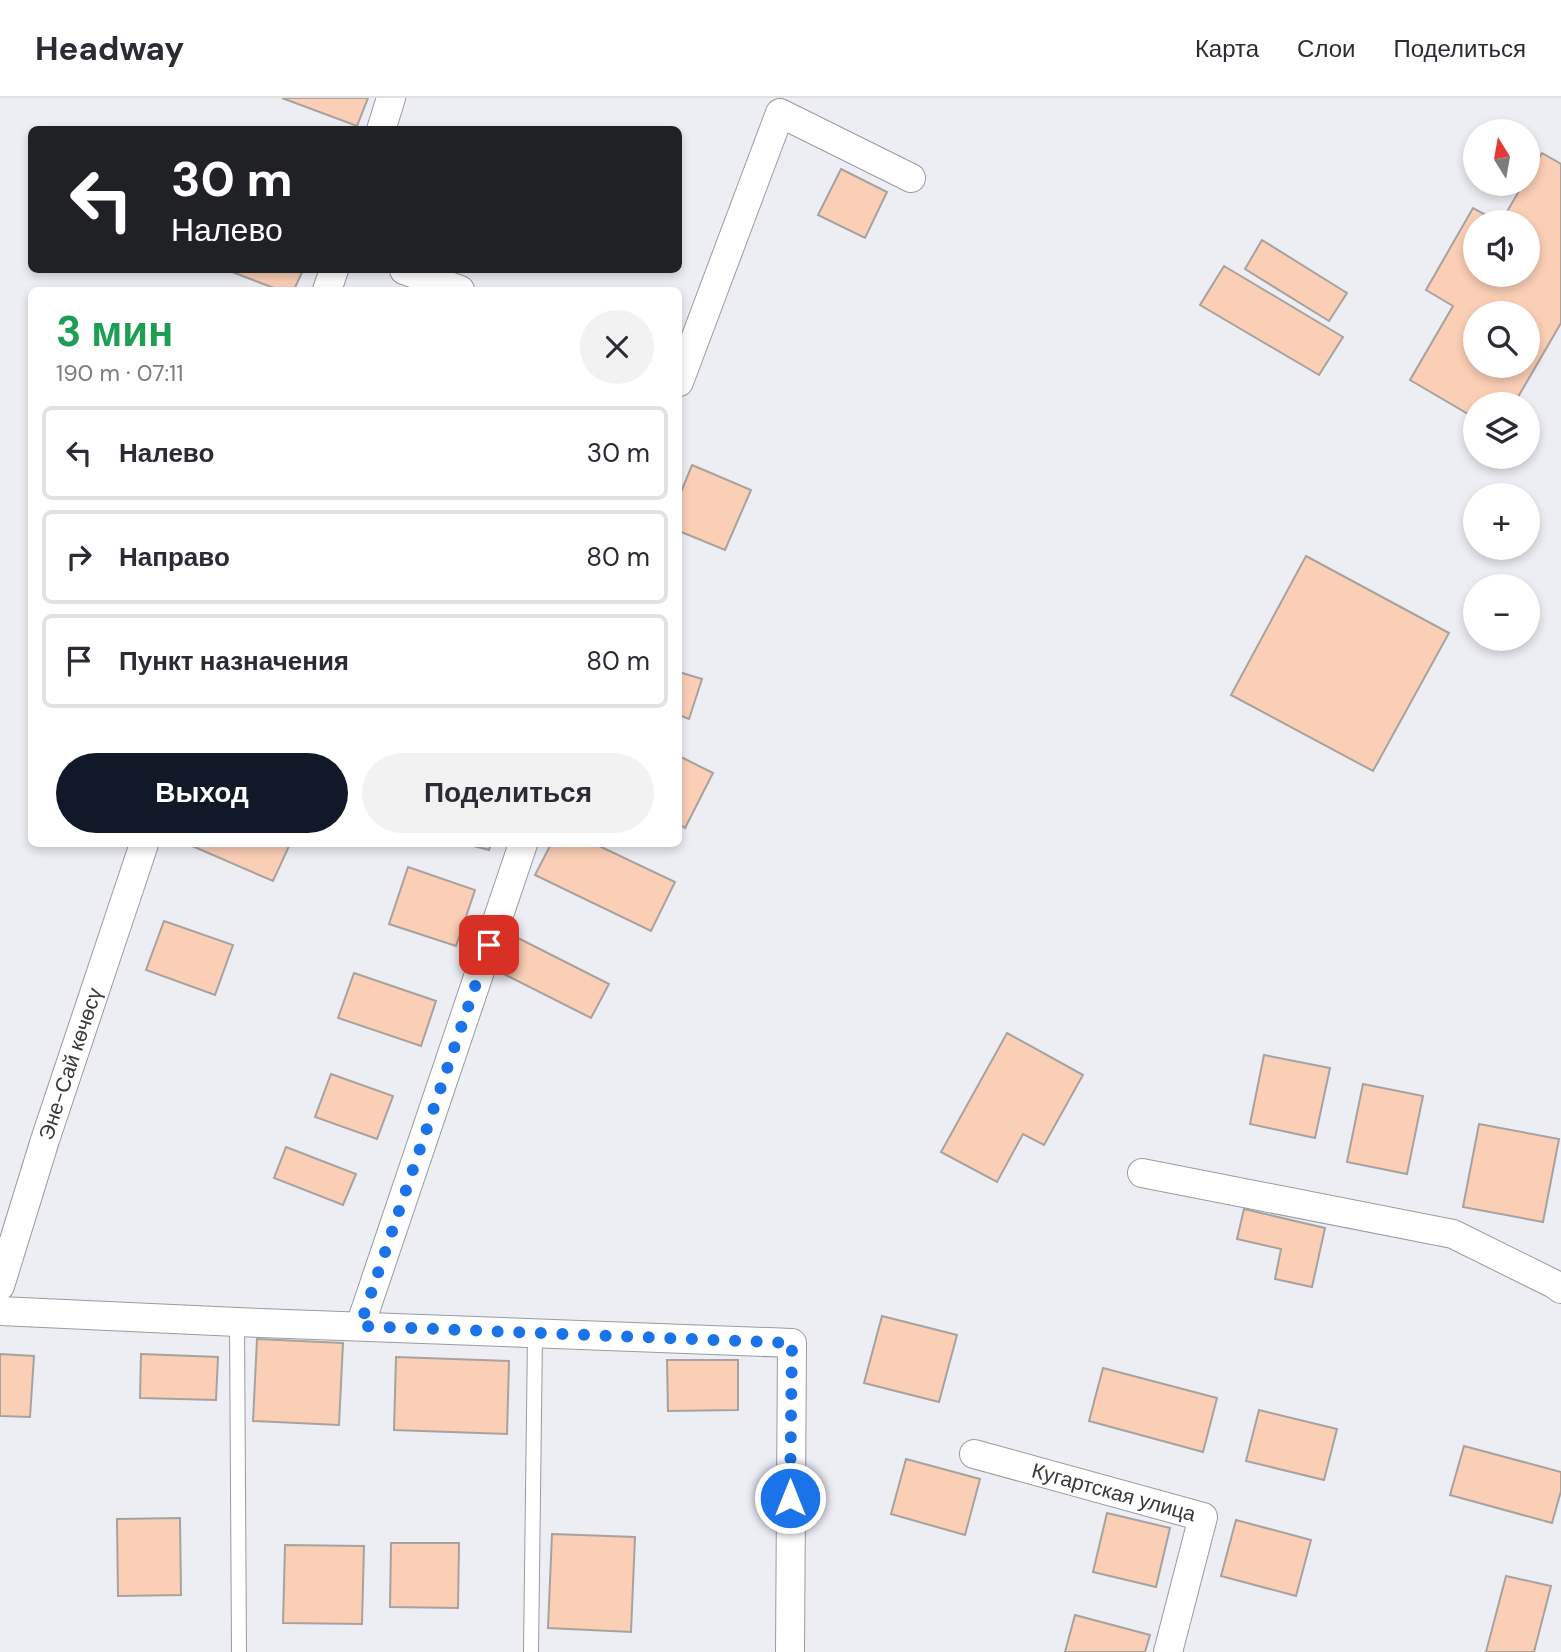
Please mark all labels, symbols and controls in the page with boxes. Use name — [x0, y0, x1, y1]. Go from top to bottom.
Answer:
text: Headway — [35, 27, 184, 70]
text: Карта — [1195, 33, 1259, 64]
text: Слои — [1297, 33, 1355, 64]
text: Поделиться — [1393, 33, 1526, 64]
north arrow — [1463, 119, 1540, 196]
map controls — [1463, 119, 1540, 651]
text: 30 m — [171, 147, 293, 211]
icon: left — [56, 154, 147, 245]
text: Налево — [171, 209, 283, 251]
button: sound — [1463, 210, 1540, 287]
button: search — [1463, 301, 1540, 378]
text: 3 мин — [56, 304, 173, 359]
button: close — [580, 310, 654, 384]
text: 190 m · 07:11 — [56, 358, 183, 388]
button: layers — [1463, 392, 1540, 469]
icon: left — [60, 434, 98, 472]
text: Налево — [119, 436, 214, 470]
text: 30 m — [587, 436, 650, 470]
button: + — [1463, 483, 1540, 560]
icon: right — [60, 538, 98, 576]
text: Направо — [119, 540, 230, 574]
text: 80 m — [586, 540, 650, 574]
button: − — [1463, 574, 1540, 651]
icon: arrive — [60, 642, 98, 680]
text: Пункт назначения — [119, 644, 349, 678]
text: 80 m — [586, 644, 650, 678]
button: Выход — [56, 753, 348, 833]
button: Поделиться — [362, 753, 654, 833]
pin — [459, 915, 519, 975]
icon: arrive — [470, 926, 508, 964]
street label: Эне-Сай көчөсү — [32, 984, 109, 1144]
street label: Кугартская улица — [1029, 1457, 1199, 1528]
position arrow — [753, 1461, 827, 1535]

